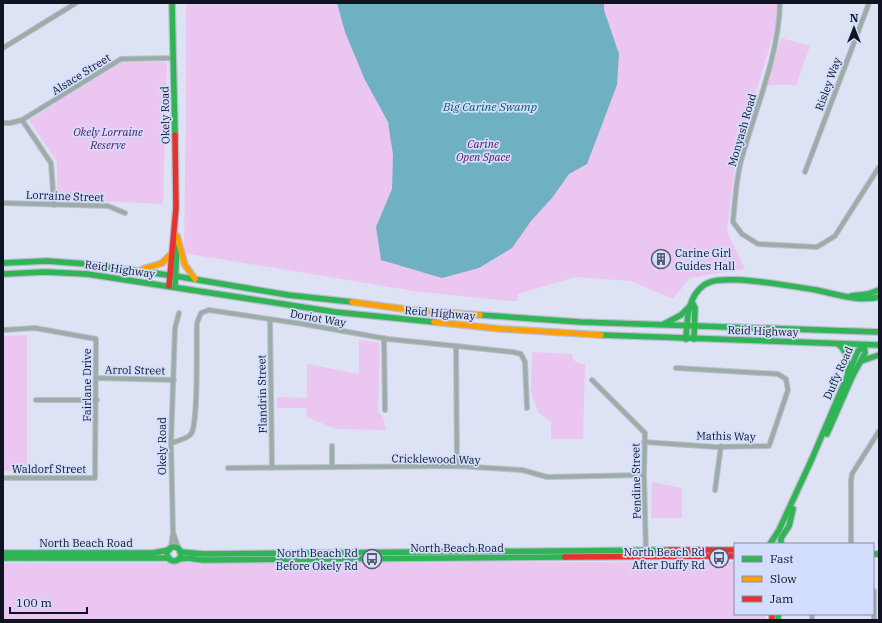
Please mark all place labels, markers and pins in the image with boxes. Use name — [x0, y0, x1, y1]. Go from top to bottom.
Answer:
place label: Carine Girl Guides Hall — [675, 246, 735, 273]
building icon: Carine Girl Guides Hall — [650, 248, 672, 270]
place label: North Beach Rd After Duffy Rd — [624, 545, 705, 572]
place label: North Beach Rd Before Okely Rd — [276, 546, 358, 573]
bus stop icon: North Beach Rd After Duffy Rd — [708, 547, 730, 569]
bus stop icon: North Beach Rd Before Okely Rd — [361, 548, 383, 570]

